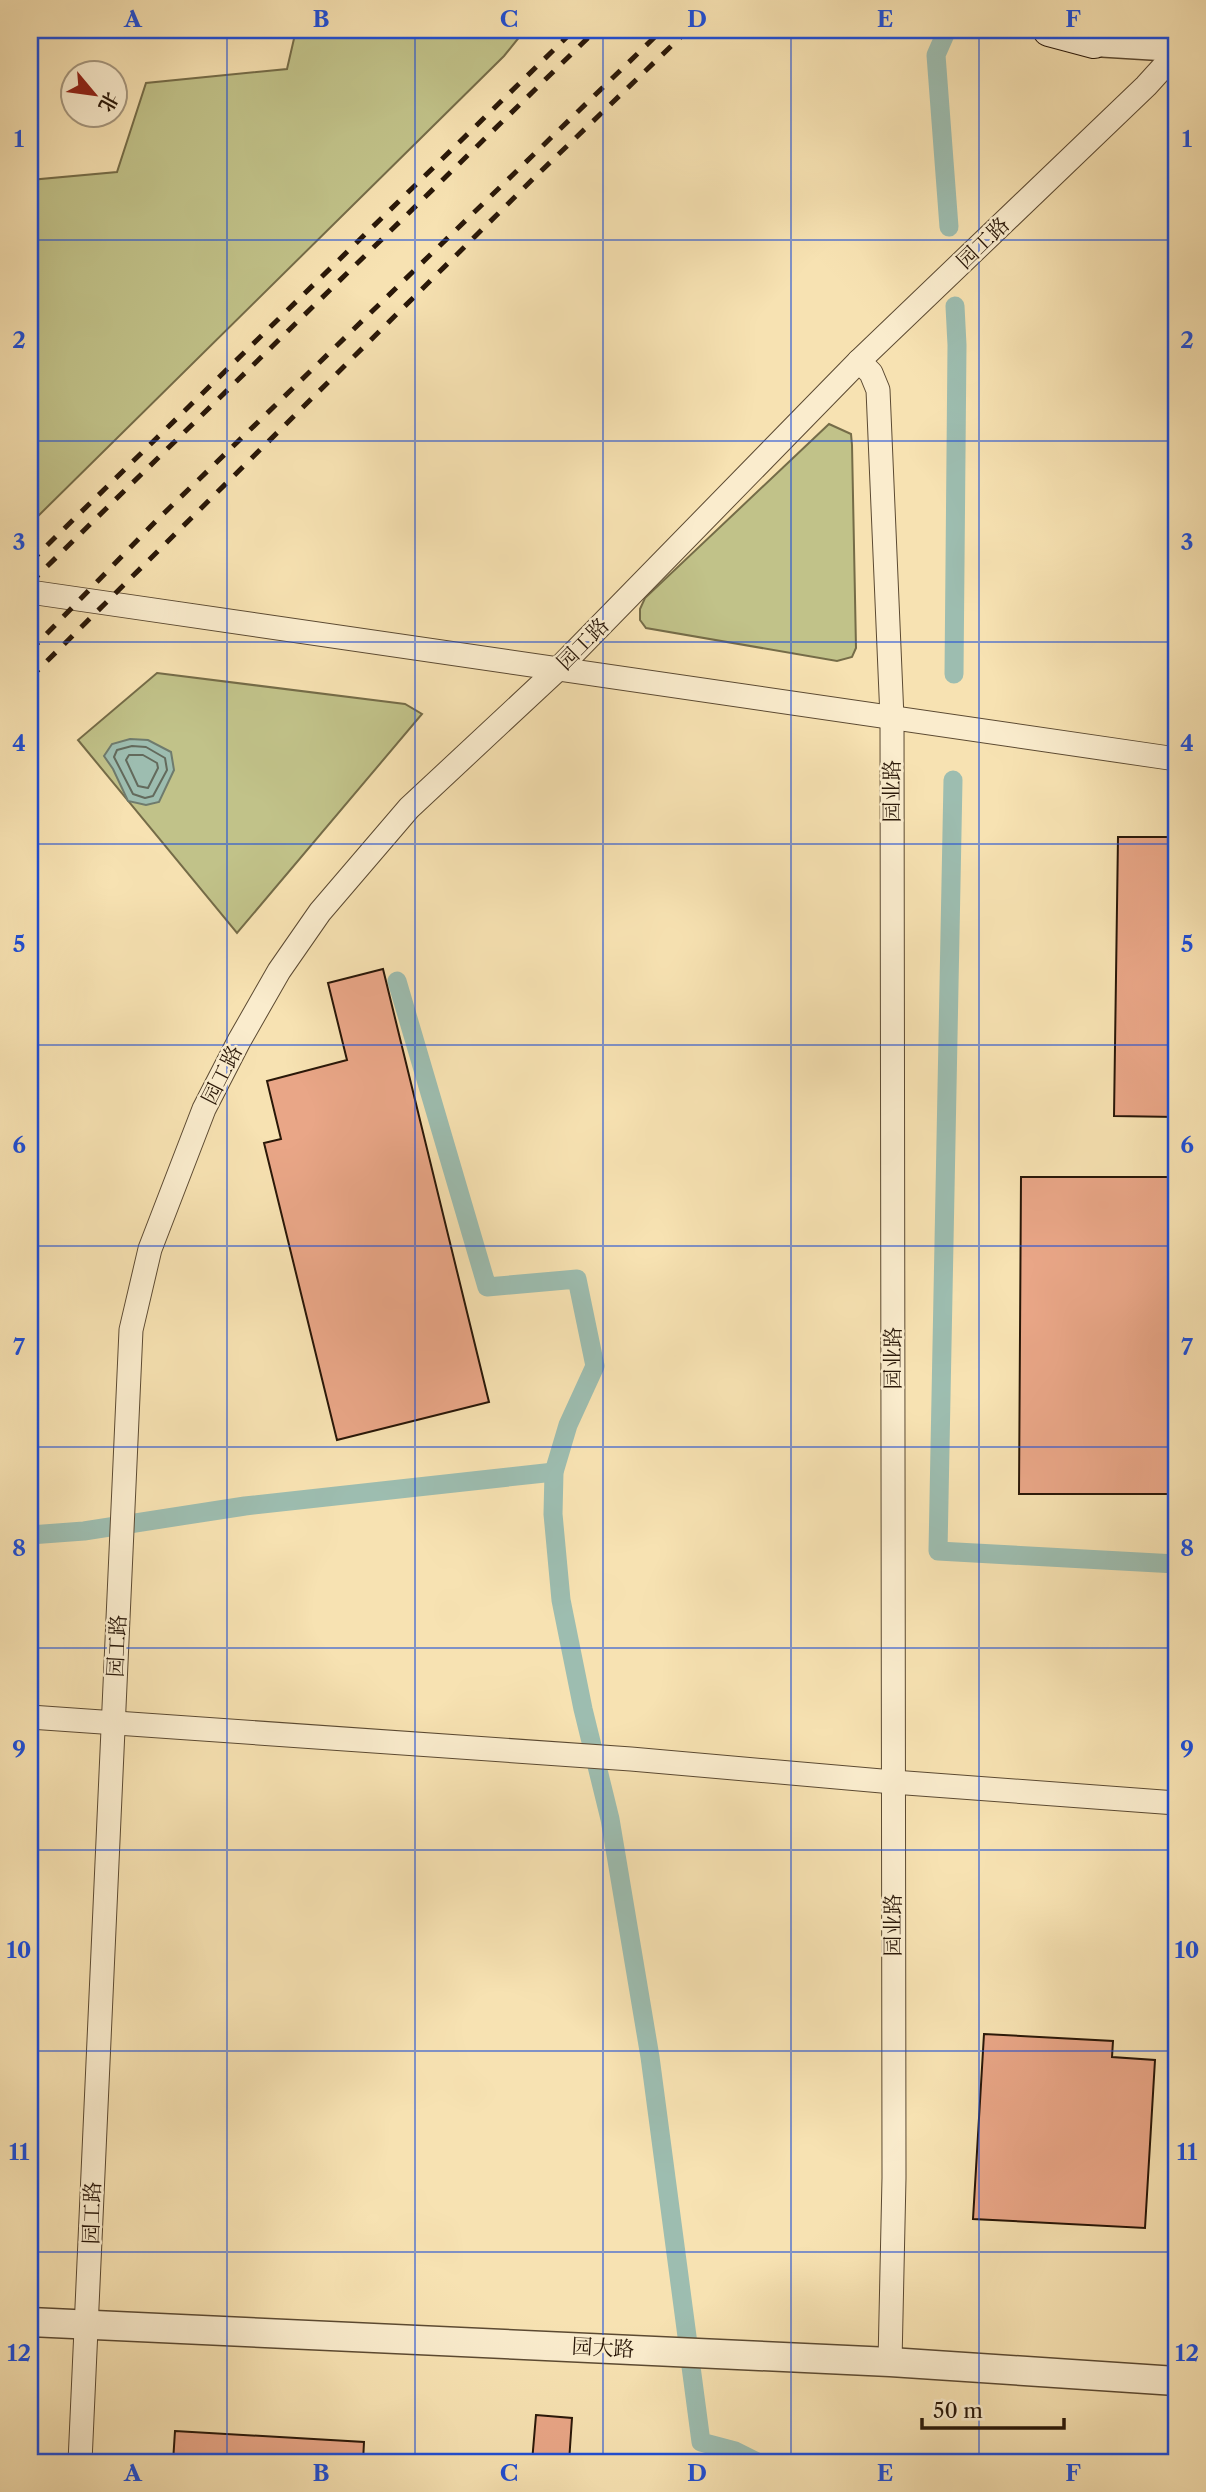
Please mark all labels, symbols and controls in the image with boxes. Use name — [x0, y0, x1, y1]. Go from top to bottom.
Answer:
text: A — [123, 5, 143, 33]
text: B — [312, 5, 330, 33]
text: C — [500, 5, 518, 33]
text: D — [687, 5, 707, 33]
text: E — [877, 5, 893, 33]
text: F — [1065, 5, 1081, 33]
north arrow — [60, 60, 130, 130]
text: 北 — [94, 88, 123, 116]
text: 1 — [14, 125, 25, 153]
text: 1 — [1182, 125, 1193, 153]
street label: 园工路 — [951, 212, 1014, 274]
text: 2 — [12, 326, 26, 354]
text: 2 — [1180, 326, 1194, 354]
text: 3 — [13, 528, 26, 556]
text: 3 — [1181, 528, 1194, 556]
street label: 园工路 — [552, 613, 614, 675]
text: 4 — [12, 729, 26, 757]
text: 4 — [1180, 729, 1194, 757]
street label: 园业路 — [879, 760, 904, 823]
text: 5 — [13, 930, 25, 958]
text: 5 — [1181, 930, 1193, 958]
street label: 园工路 — [196, 1041, 247, 1109]
text: 6 — [12, 1131, 26, 1159]
text: 6 — [1180, 1131, 1194, 1159]
street label: 园业路 — [880, 1327, 905, 1390]
text: 7 — [13, 1333, 25, 1361]
text: 7 — [1181, 1333, 1193, 1361]
text: 8 — [12, 1534, 26, 1562]
text: 8 — [1180, 1534, 1194, 1562]
street label: 园工路 — [102, 1614, 131, 1678]
text: 9 — [12, 1735, 26, 1763]
text: 9 — [1180, 1735, 1194, 1763]
street label: 园业路 — [880, 1894, 905, 1957]
text: 10 — [7, 1936, 31, 1964]
text: 10 — [1175, 1936, 1199, 1964]
text: 11 — [9, 2138, 30, 2166]
text: 11 — [1177, 2138, 1198, 2166]
street label: 园工路 — [78, 2181, 105, 2245]
street label: 园大路 — [571, 2333, 635, 2362]
text: 12 — [7, 2339, 31, 2367]
text: 12 — [1175, 2339, 1199, 2367]
scale bar — [922, 2387, 1064, 2431]
text: 50 m — [933, 2398, 983, 2423]
text: A — [123, 2459, 143, 2487]
text: B — [312, 2459, 330, 2487]
text: C — [500, 2459, 518, 2487]
text: D — [687, 2459, 707, 2487]
text: E — [877, 2459, 893, 2487]
text: F — [1065, 2459, 1081, 2487]

